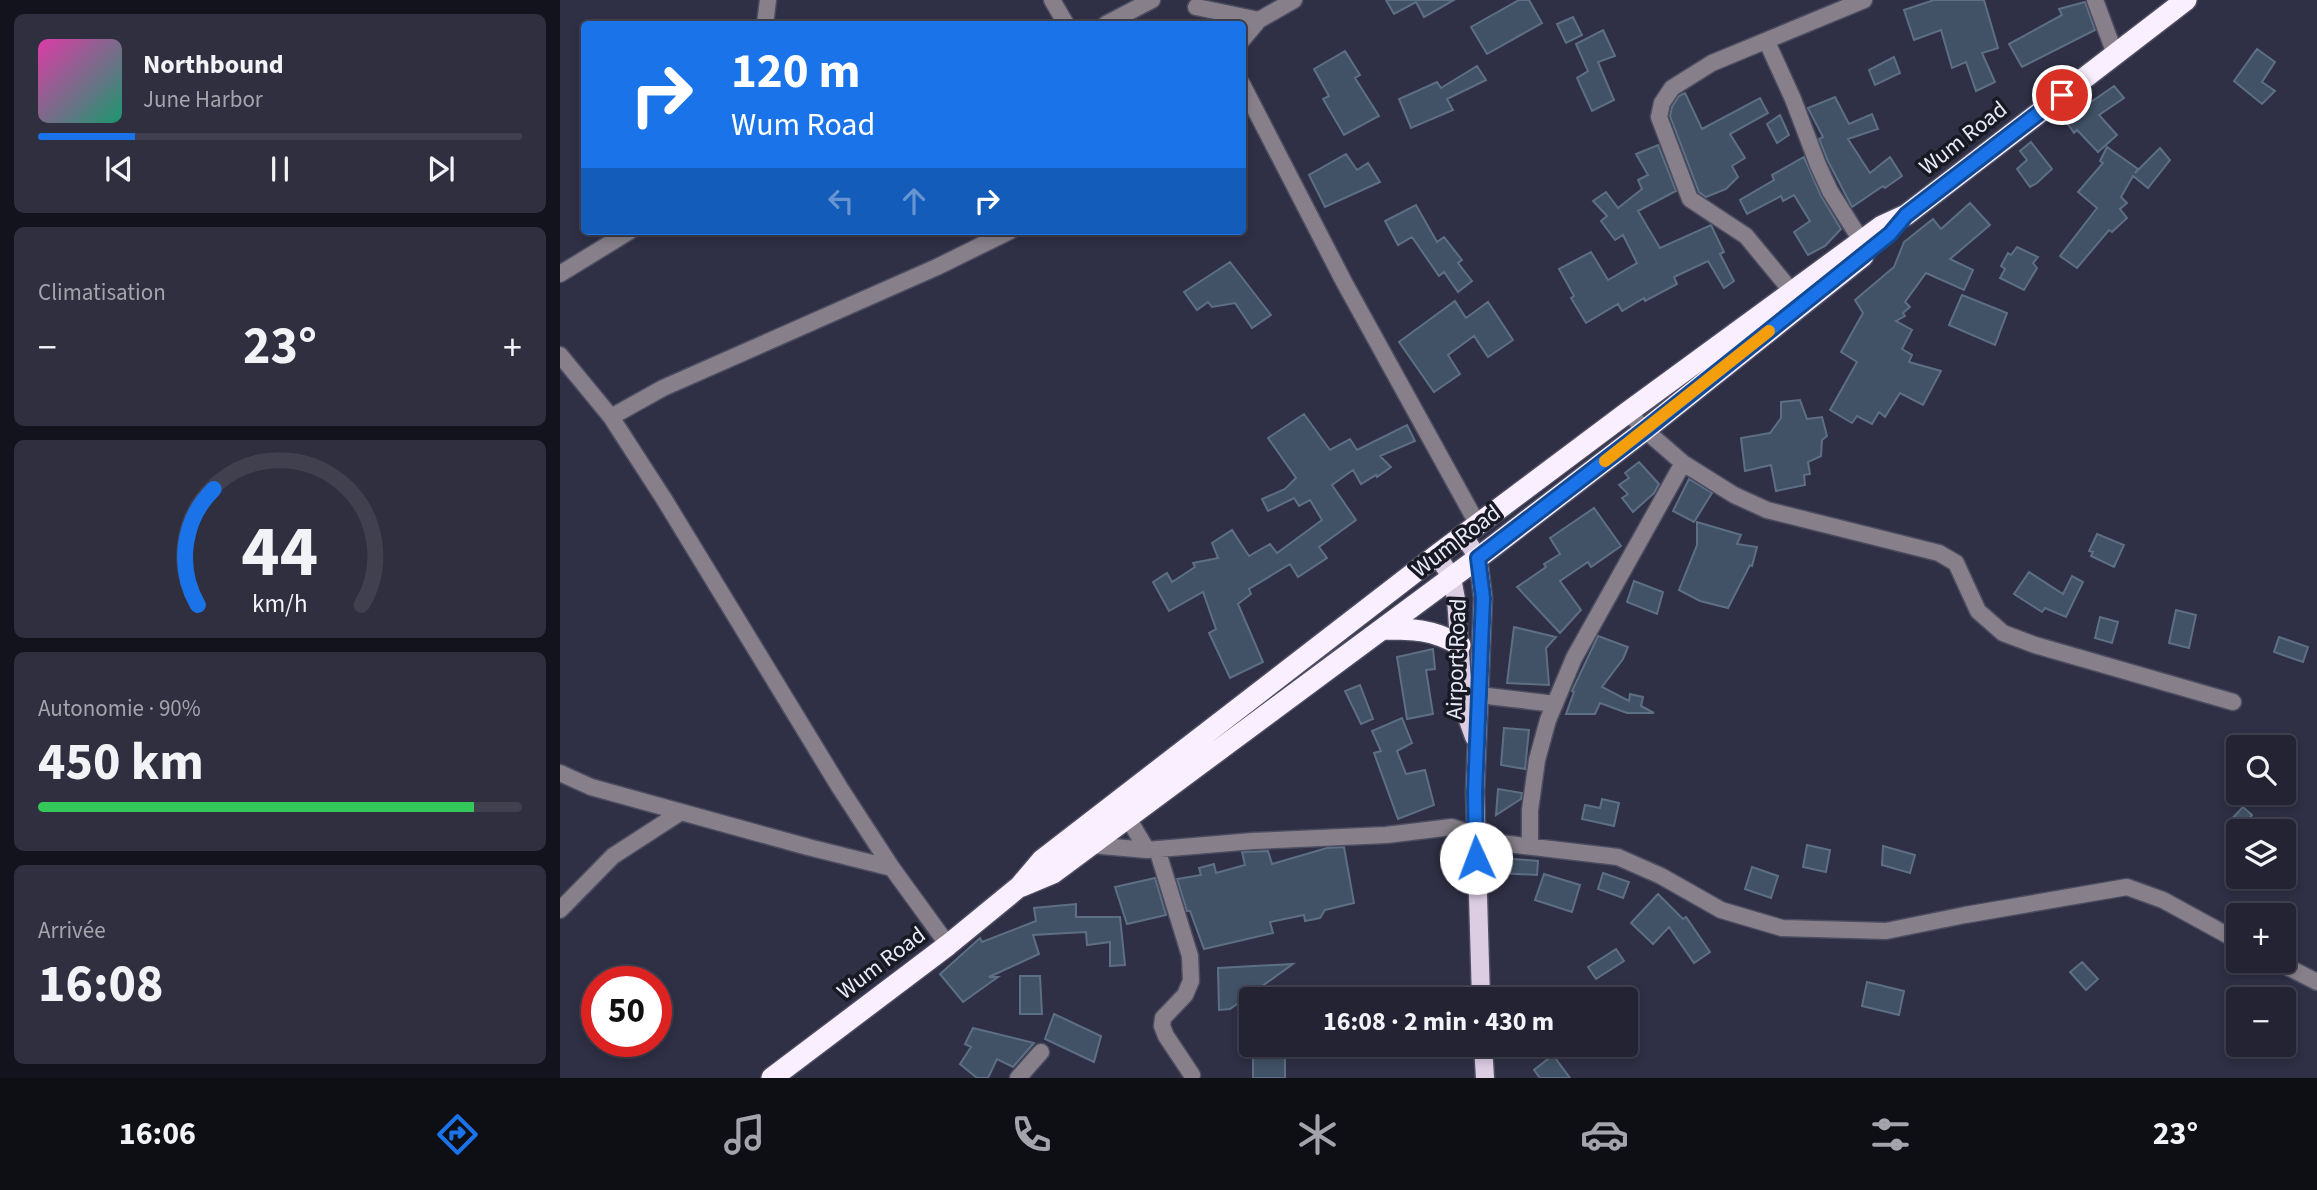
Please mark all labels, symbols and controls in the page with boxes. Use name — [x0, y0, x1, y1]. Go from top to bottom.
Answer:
text: 120 m — [731, 37, 860, 107]
text: Northbound — [143, 46, 284, 83]
icon: right — [616, 49, 707, 140]
pin — [2032, 65, 2092, 125]
icon: arrive — [2043, 76, 2081, 114]
text: June Harbor — [143, 83, 263, 116]
street label: Wum Road — [1912, 93, 2014, 183]
text: Wum Road — [731, 102, 875, 148]
icon: previous — [100, 150, 138, 188]
icon: pause — [261, 150, 299, 188]
icon: next — [422, 150, 460, 188]
icon: left — [822, 182, 860, 220]
icon: ahead — [895, 182, 933, 220]
icon: right — [968, 182, 1006, 220]
text: Climatisation — [38, 276, 166, 309]
text: 23° — [243, 310, 317, 384]
text: − — [38, 321, 57, 375]
text: + — [503, 321, 522, 375]
street label: Wum Road — [1405, 497, 1507, 585]
text: 44 — [242, 500, 318, 604]
text: km/h — [252, 586, 308, 622]
street label: Airport Road — [1437, 598, 1475, 720]
text: Autonomie · 90% — [38, 692, 201, 725]
text: 450 km — [38, 726, 204, 800]
map controls — [2226, 735, 2296, 1057]
button: search — [2226, 735, 2296, 805]
button: layers — [2226, 819, 2296, 889]
position arrow — [1439, 821, 1513, 895]
button: + — [2226, 903, 2296, 973]
text: Arrivée — [38, 914, 106, 947]
street label: Wum Road — [830, 919, 932, 1007]
text: 16:08 — [38, 948, 163, 1022]
speed limit sign: 50 — [581, 966, 672, 1057]
button: − — [2226, 987, 2296, 1057]
text: 16:08 · 2 min · 430 m — [1323, 1003, 1554, 1040]
icon: directions — [433, 1110, 482, 1159]
icon: music — [720, 1110, 769, 1159]
icon: phone — [1007, 1110, 1056, 1159]
icon: climate — [1293, 1110, 1342, 1159]
icon: car — [1580, 1110, 1629, 1159]
icon: filters — [1866, 1110, 1915, 1159]
text: 16:06 — [119, 1111, 196, 1157]
text: 23° — [2153, 1111, 2198, 1157]

